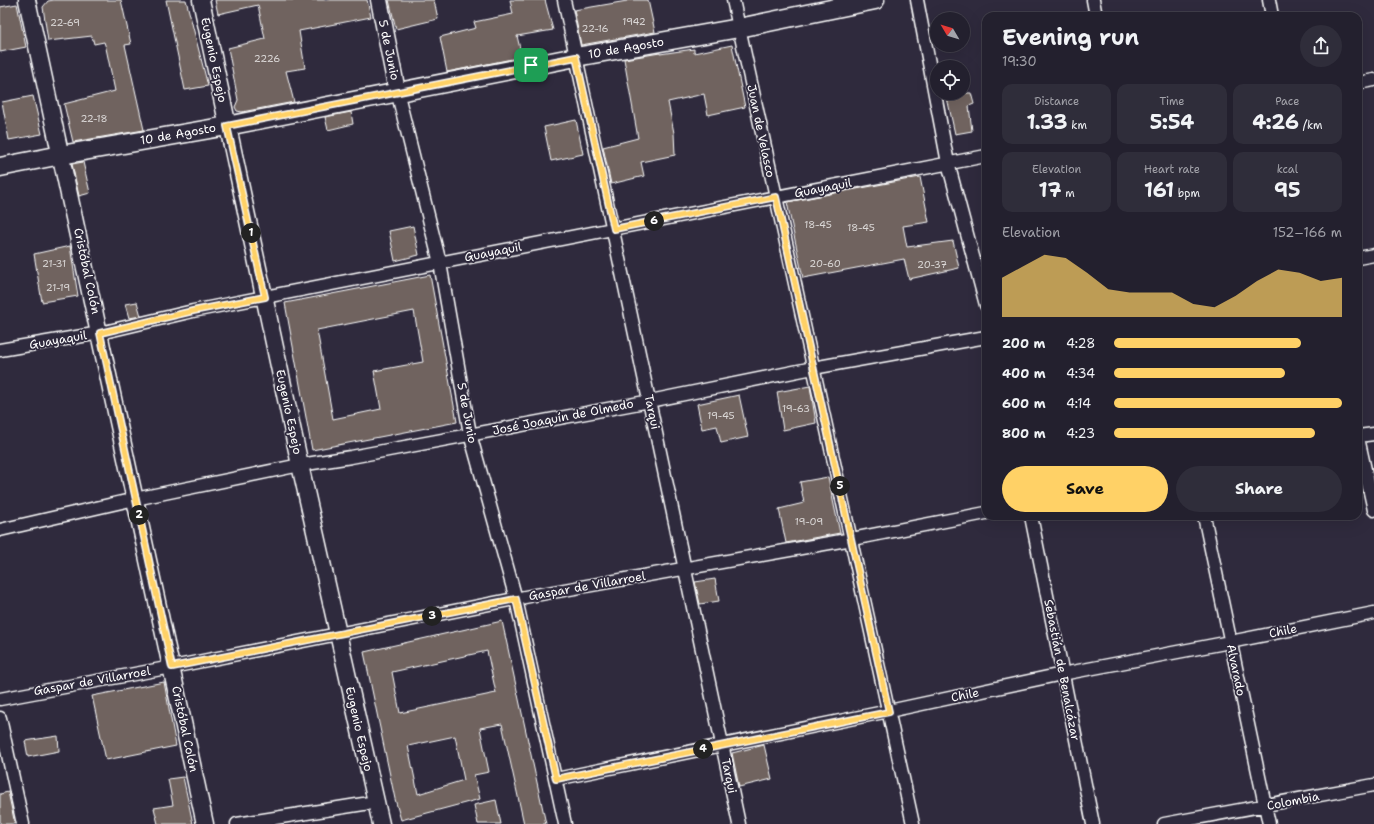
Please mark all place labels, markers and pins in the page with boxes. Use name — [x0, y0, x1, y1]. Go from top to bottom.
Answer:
pin — [514, 48, 548, 82]
pin: 6 — [644, 211, 664, 231]
pin: 1 — [241, 223, 261, 243]
pin: 5 — [830, 476, 850, 496]
pin: 2 — [129, 505, 149, 525]
pin: 3 — [422, 606, 442, 626]
pin: 4 — [693, 739, 713, 759]

